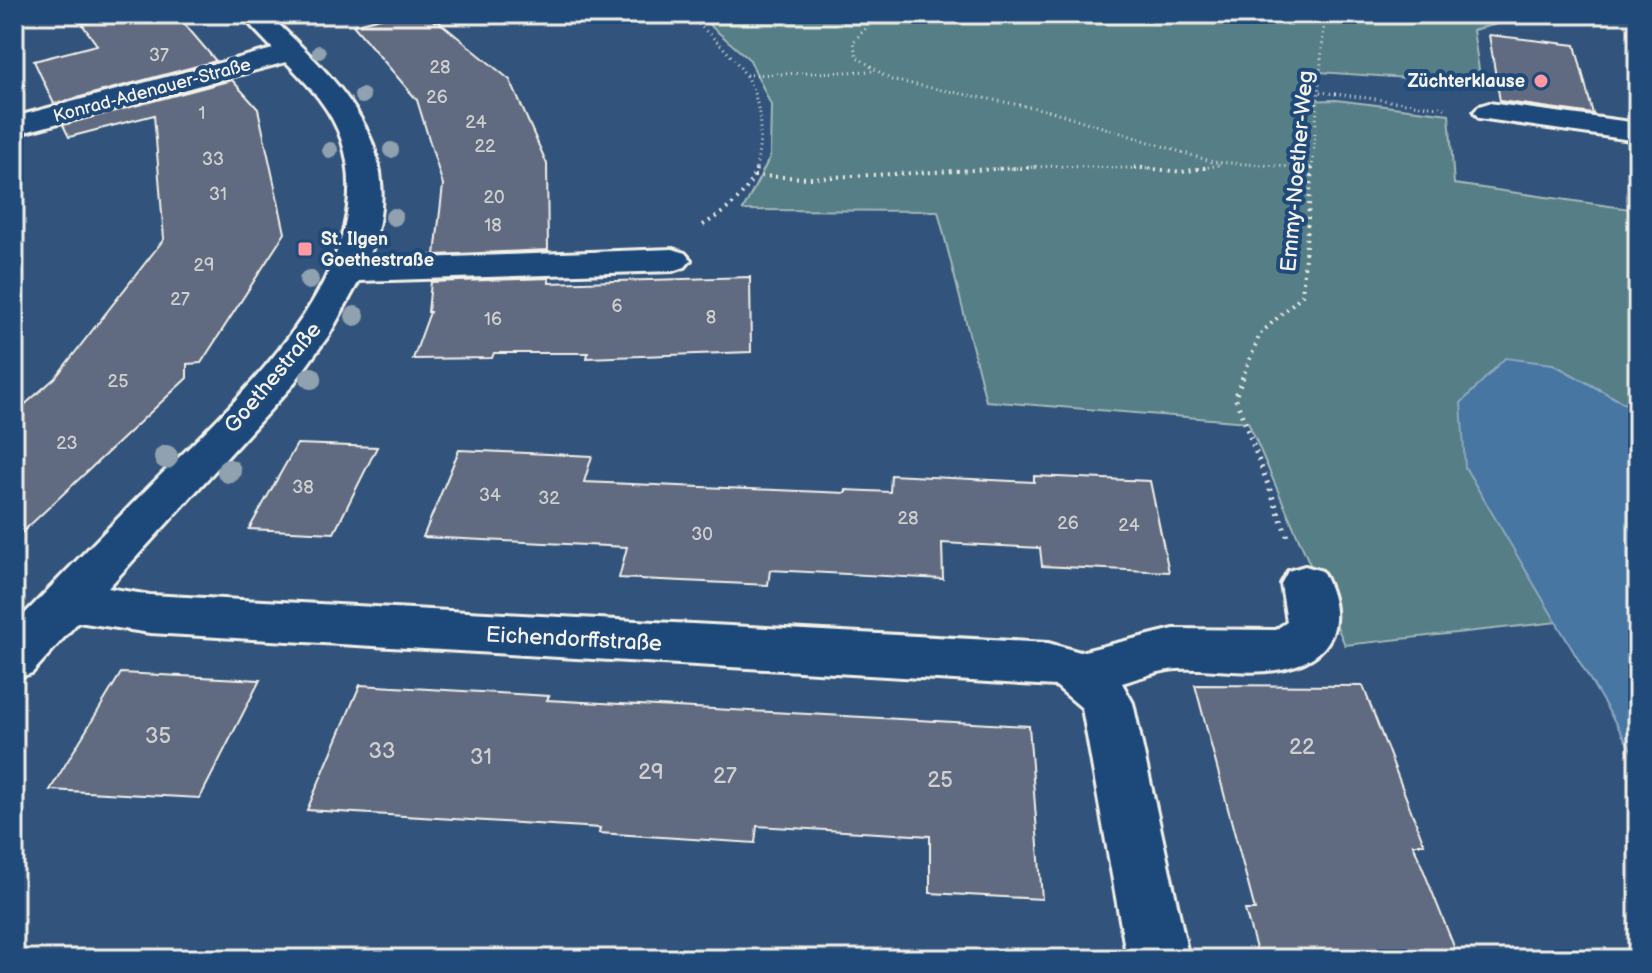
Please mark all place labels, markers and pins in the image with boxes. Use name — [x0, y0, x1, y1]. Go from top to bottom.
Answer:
place label: Züchterklause — [1408, 71, 1525, 92]
marker: Züchterklause — [1532, 72, 1550, 90]
place label: St. Ilgen Goethestraße — [321, 229, 434, 271]
marker: St. Ilgen Goethestraße — [296, 240, 314, 258]

